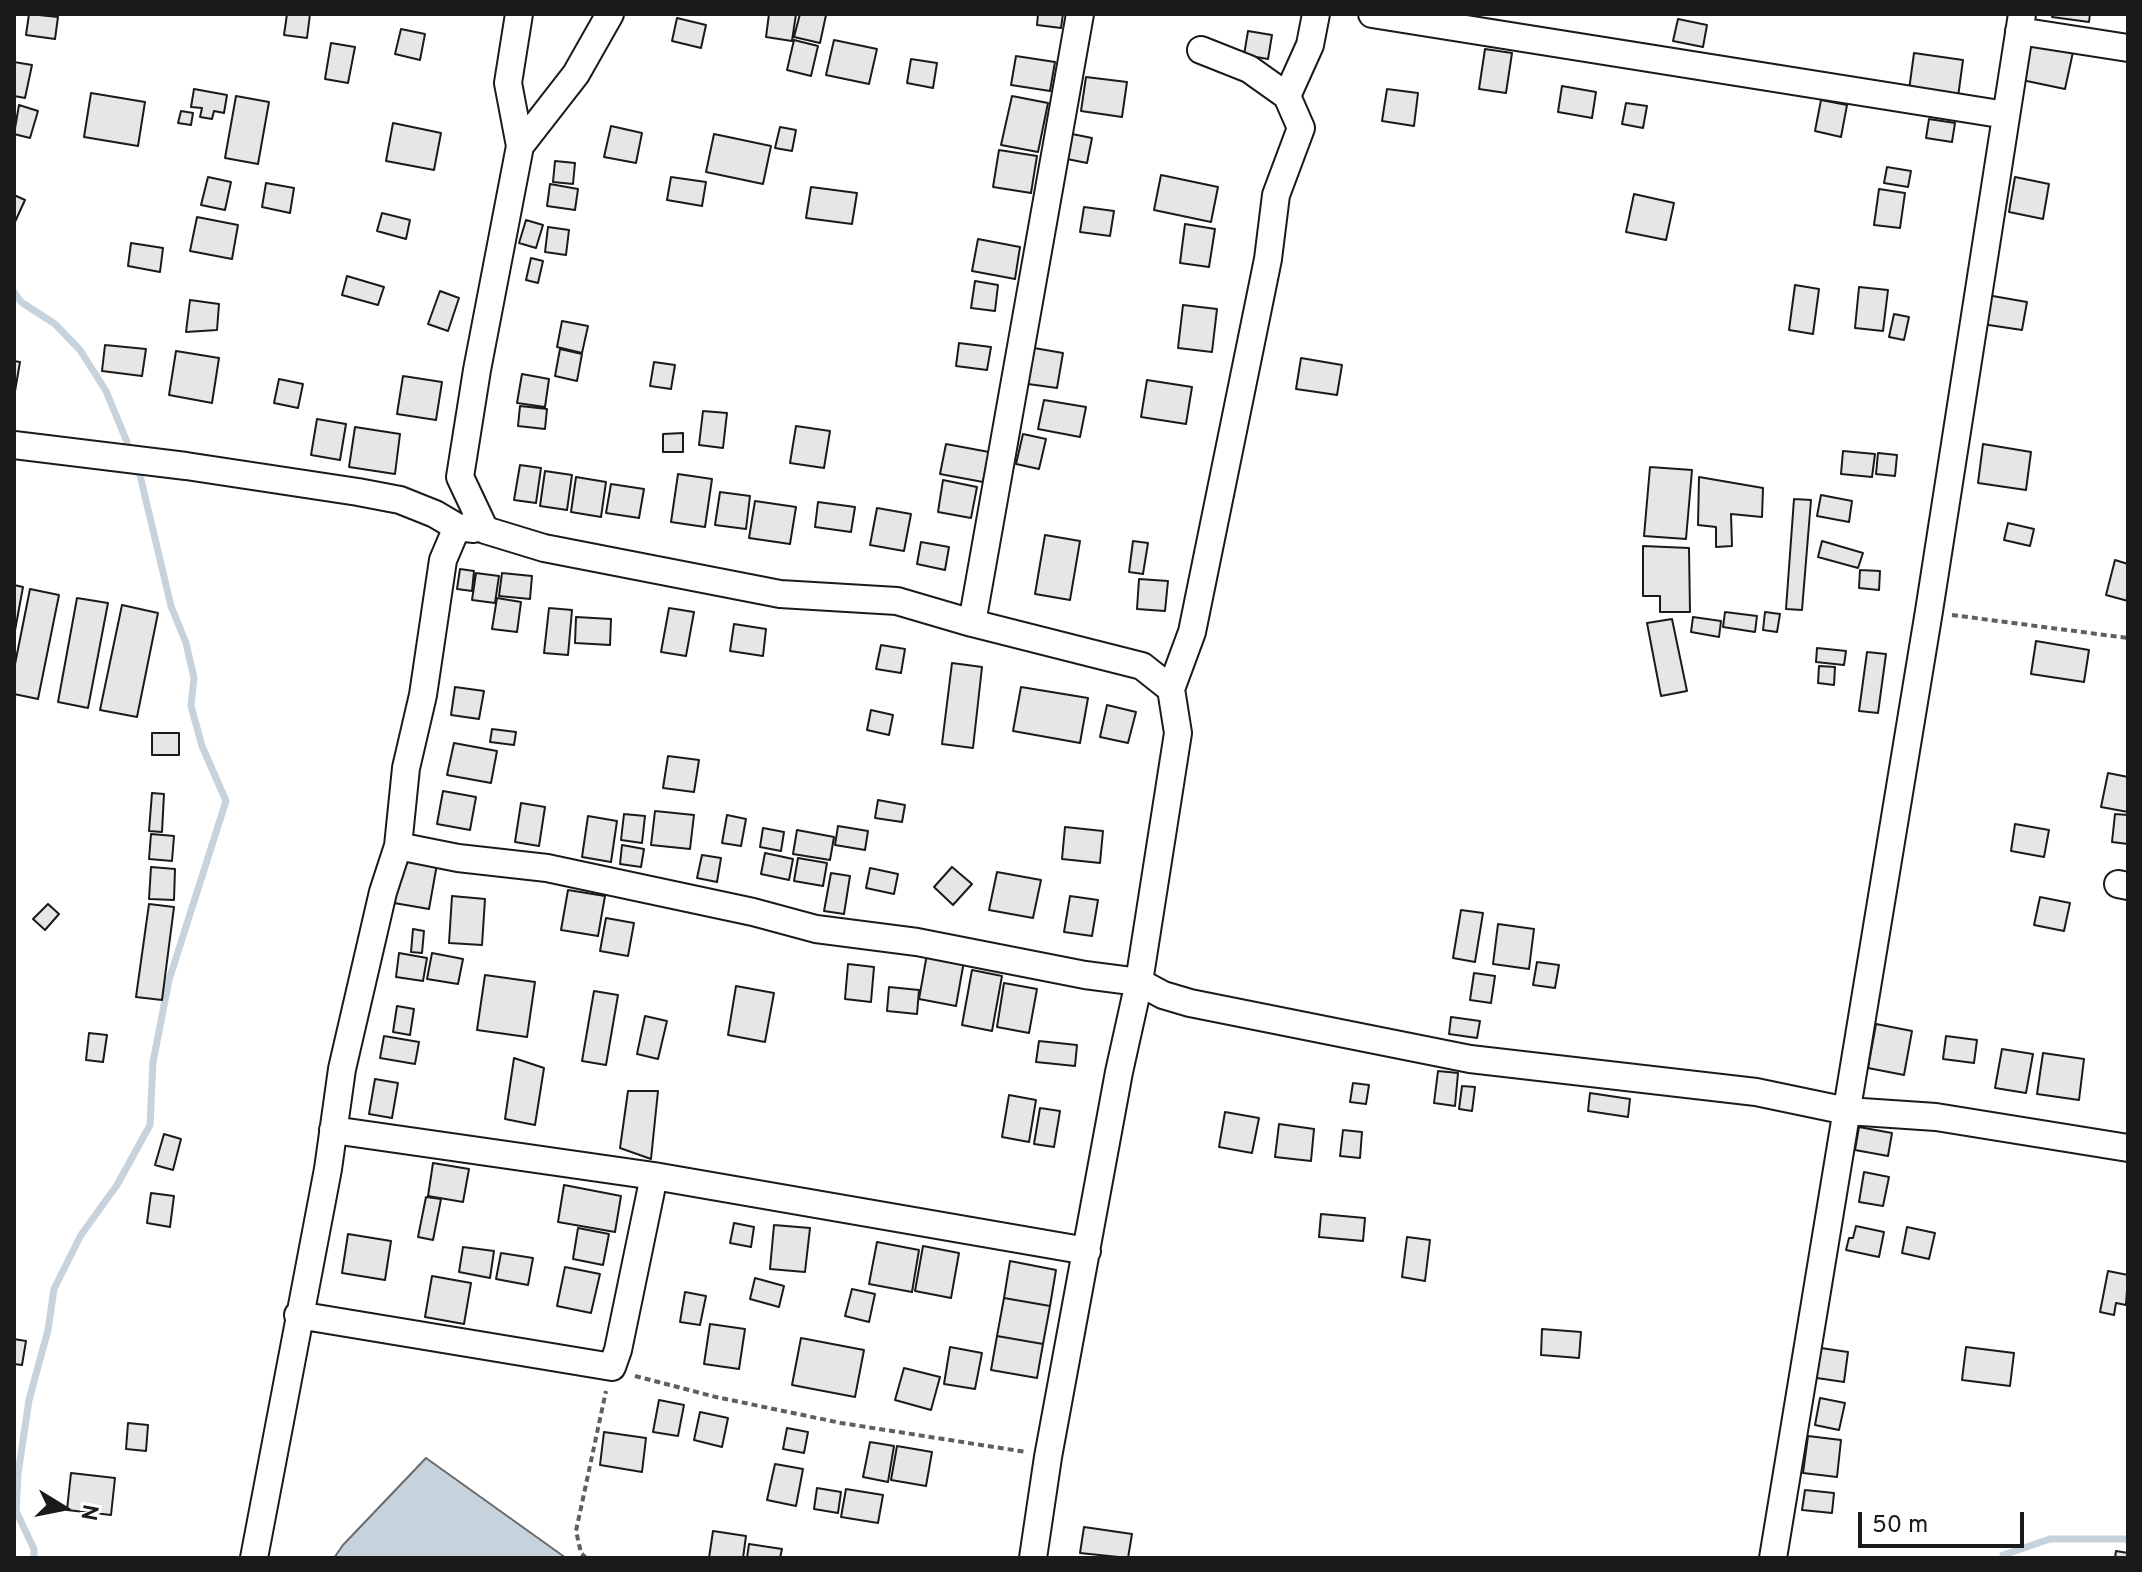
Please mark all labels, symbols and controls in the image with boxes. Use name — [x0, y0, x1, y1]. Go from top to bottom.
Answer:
north arrow — [24, 1468, 104, 1548]
scale bar — [1862, 1496, 2028, 1546]
text: N — [73, 1502, 103, 1522]
text: 50 m — [1872, 1511, 1928, 1541]

